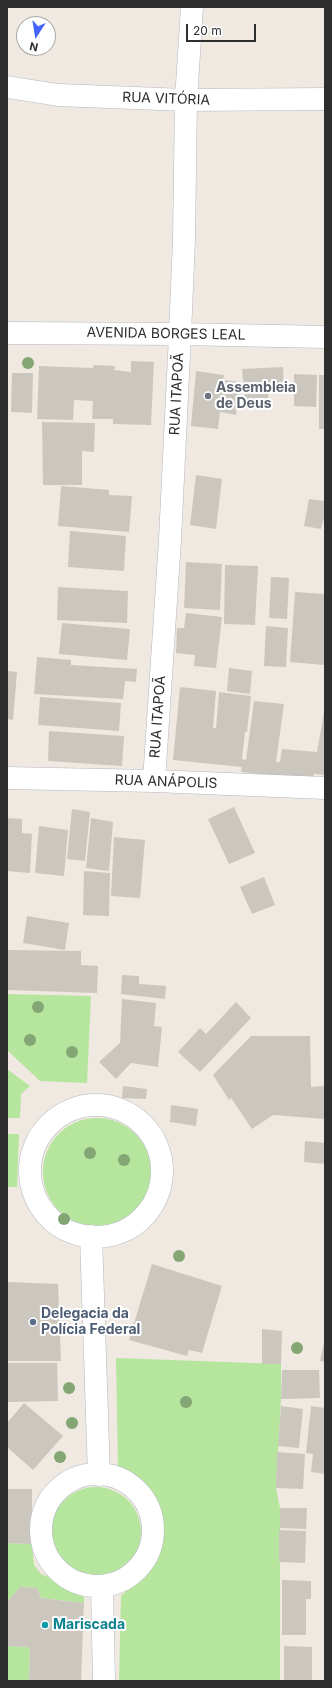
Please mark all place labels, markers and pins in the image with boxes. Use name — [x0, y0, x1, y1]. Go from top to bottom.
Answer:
place label: Assembleia de Deus — [216, 380, 296, 412]
marker: Assembleia de Deus — [203, 391, 213, 401]
place label: Delegacia da Polícia Federal — [41, 1306, 140, 1338]
marker: Delegacia da Polícia Federal — [28, 1317, 38, 1327]
place label: Mariscada — [53, 1617, 125, 1633]
marker: Mariscada — [40, 1620, 50, 1630]

